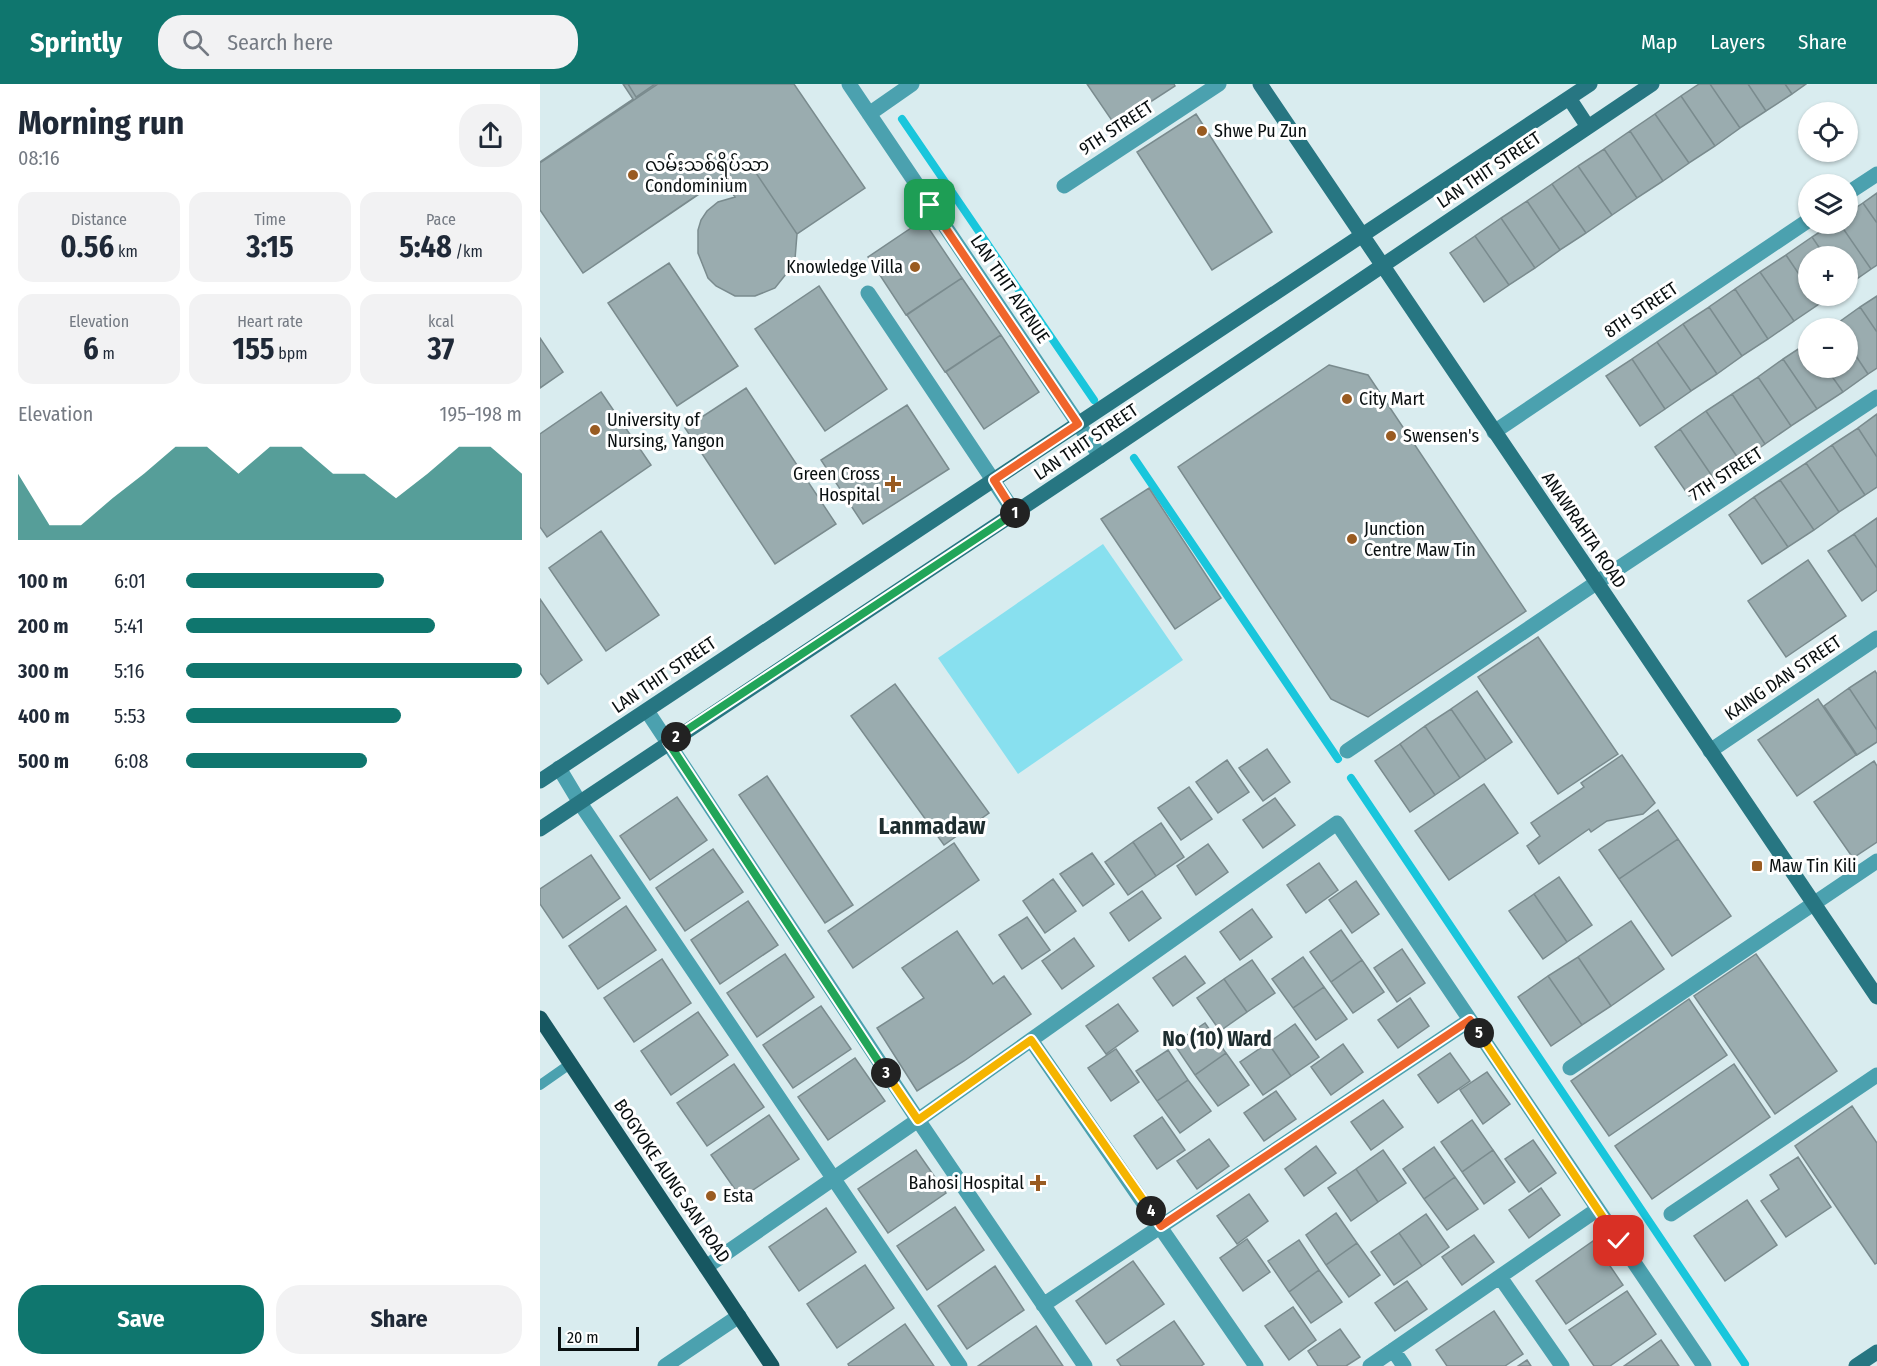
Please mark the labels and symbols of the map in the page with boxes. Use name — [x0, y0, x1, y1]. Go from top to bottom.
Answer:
street label: 9TH STREET — [1075, 96, 1158, 160]
place label: Shwe Pu Zun — [1214, 120, 1307, 142]
marker: Shwe Pu Zun — [1195, 124, 1209, 138]
street label: LAN THIT STREET — [1433, 127, 1546, 213]
place label: လမ်းသစ်ရိပ်သာ Condominium — [645, 151, 769, 197]
marker: လမ်းသစ်ရိပ်သာ Condominium — [626, 168, 640, 182]
pin — [904, 179, 955, 230]
street label: LAN THIT AVENUE — [966, 231, 1054, 347]
place label: Knowledge Villa — [786, 256, 903, 278]
marker: Knowledge Villa — [908, 260, 922, 274]
street label: 8TH STREET — [1600, 277, 1683, 343]
place label: City Mart — [1359, 388, 1425, 410]
marker: City Mart — [1340, 392, 1354, 406]
street label: LAN THIT STREET — [1030, 399, 1143, 485]
place label: University of Nursing, Yangon — [607, 409, 725, 452]
marker: University of Nursing, Yangon — [588, 423, 602, 437]
place label: Swensen's — [1403, 425, 1479, 447]
marker: Swensen's — [1384, 429, 1398, 443]
street label: 7TH STREET — [1685, 442, 1767, 506]
place label: Green Cross Hospital — [793, 463, 880, 506]
street label: ANAWRAHTA ROAD — [1537, 468, 1631, 592]
marker: Green Cross Hospital — [884, 475, 902, 493]
pin: 1 — [1000, 498, 1030, 528]
place label: Junction Centre Maw Tin — [1364, 518, 1476, 561]
marker: Junction Centre Maw Tin — [1345, 532, 1359, 546]
street label: KAING DAN STREET — [1720, 630, 1846, 725]
street label: LAN THIT STREET — [608, 632, 721, 718]
pin: 2 — [661, 722, 691, 752]
district label: Lanmadaw — [878, 812, 986, 840]
place label: Maw Tin Kili — [1769, 855, 1856, 877]
marker: Maw Tin Kili — [1750, 859, 1764, 873]
pin: 5 — [1464, 1018, 1494, 1048]
district label: No (10) Ward — [1162, 1026, 1272, 1052]
pin: 3 — [871, 1058, 901, 1088]
street label: BOGYOKE AUNG SAN ROAD — [609, 1095, 735, 1267]
place label: Bahosi Hospital — [909, 1172, 1024, 1194]
marker: Bahosi Hospital — [1029, 1174, 1047, 1192]
place label: Esta — [723, 1185, 754, 1207]
marker: Esta — [704, 1189, 718, 1203]
pin: 4 — [1136, 1196, 1166, 1226]
pin — [1593, 1215, 1644, 1266]
scale bar — [558, 1324, 639, 1352]

